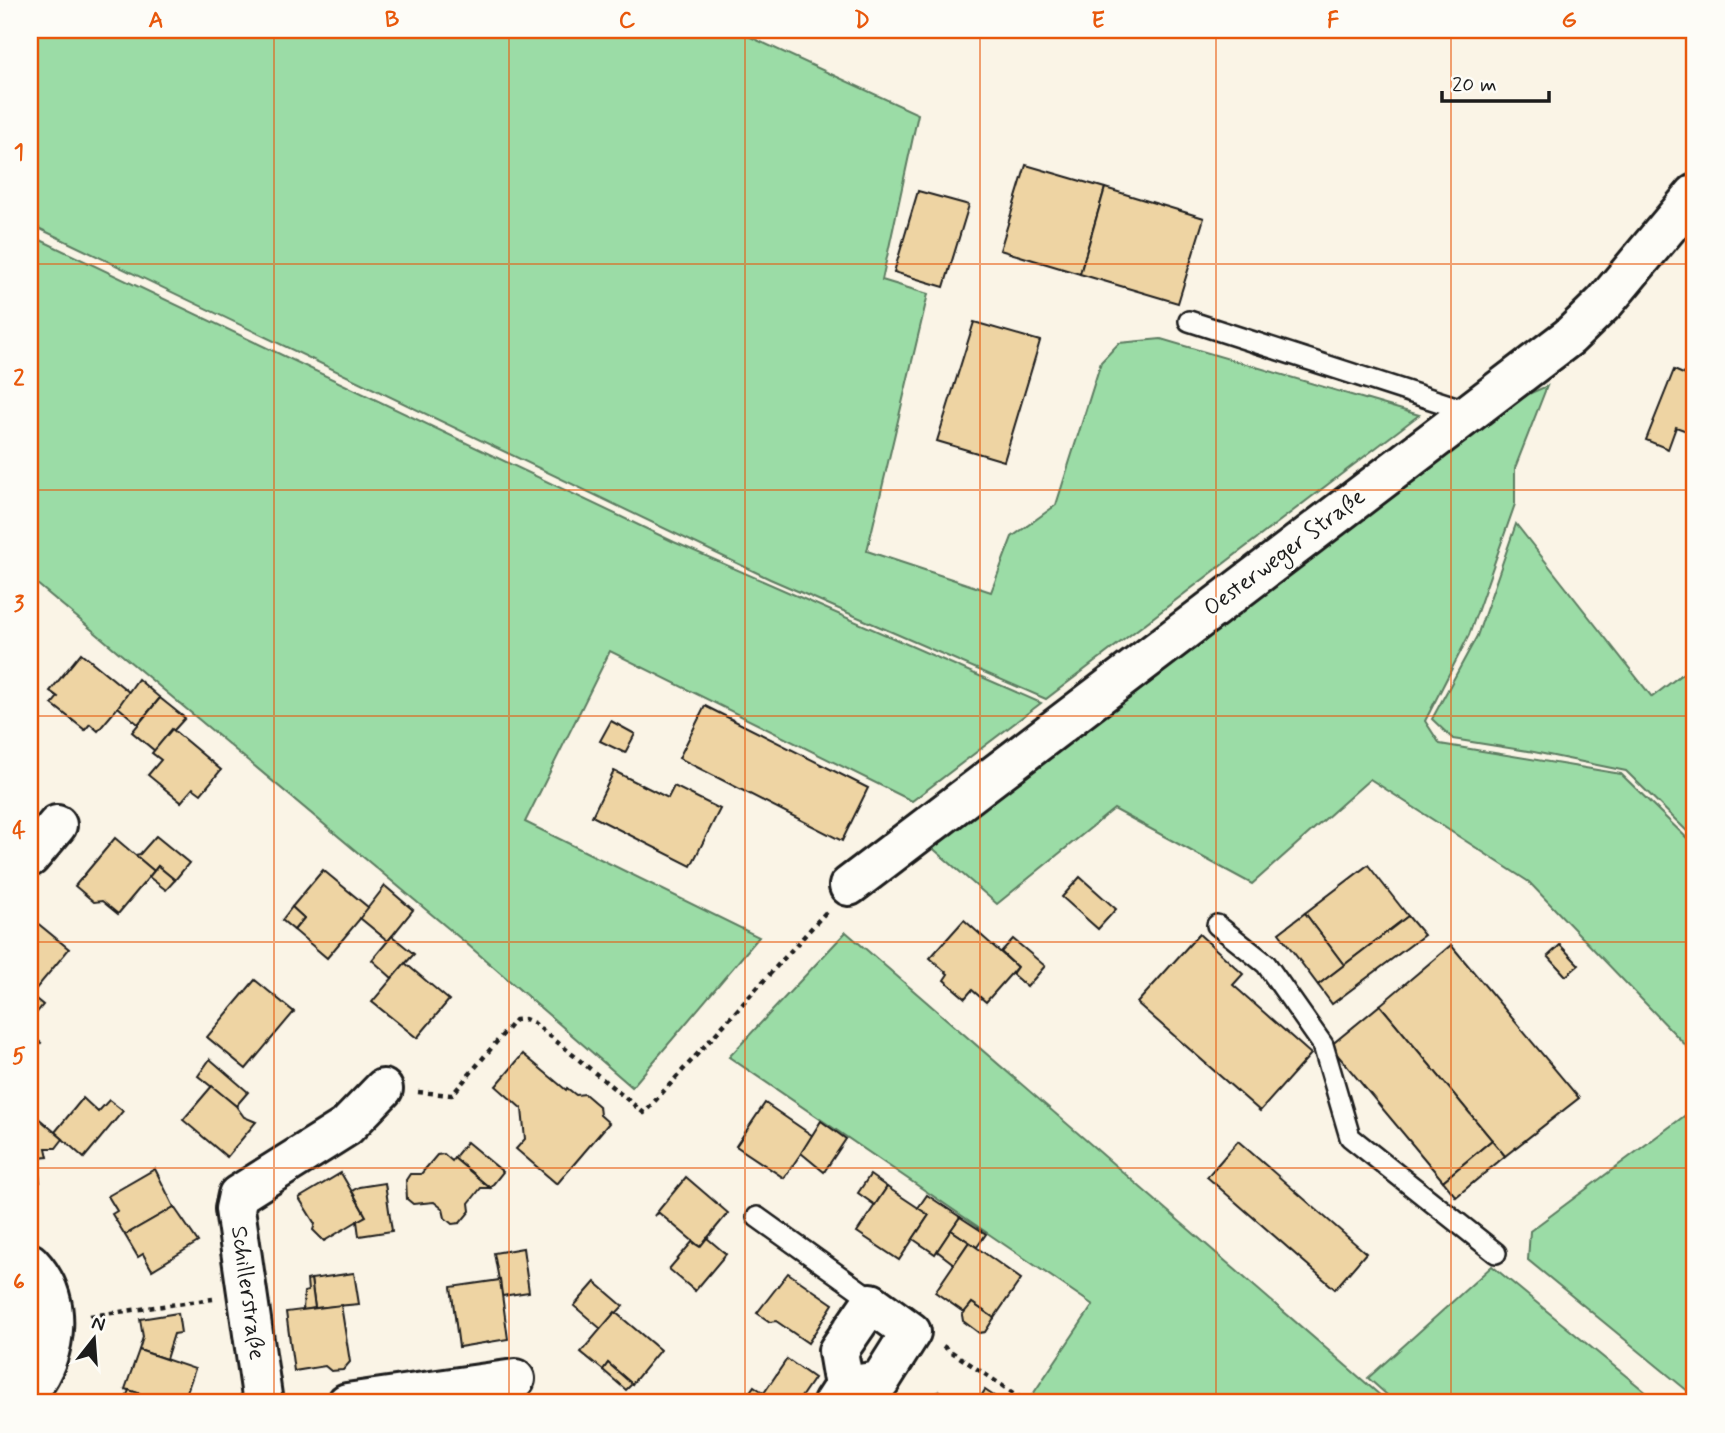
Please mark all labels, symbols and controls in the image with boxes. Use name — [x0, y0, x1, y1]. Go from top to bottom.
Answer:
text: A — [148, 6, 164, 36]
text: B — [385, 6, 400, 36]
text: C — [619, 6, 636, 36]
text: D — [854, 6, 870, 36]
text: E — [1091, 6, 1105, 36]
text: F — [1327, 6, 1339, 36]
text: G — [1561, 6, 1577, 36]
scale bar — [1442, 60, 1548, 104]
text: 20 m — [1452, 71, 1497, 99]
text: 1 — [14, 138, 24, 168]
text: 2 — [13, 364, 25, 394]
street label: Oesterweger Straße — [1198, 482, 1373, 625]
text: 3 — [14, 590, 25, 620]
text: 4 — [12, 816, 26, 846]
text: 5 — [12, 1042, 26, 1072]
street label: Schillerstraße — [223, 1224, 271, 1362]
text: 6 — [13, 1268, 25, 1298]
north arrow — [60, 1304, 130, 1374]
text: N — [89, 1310, 108, 1338]

